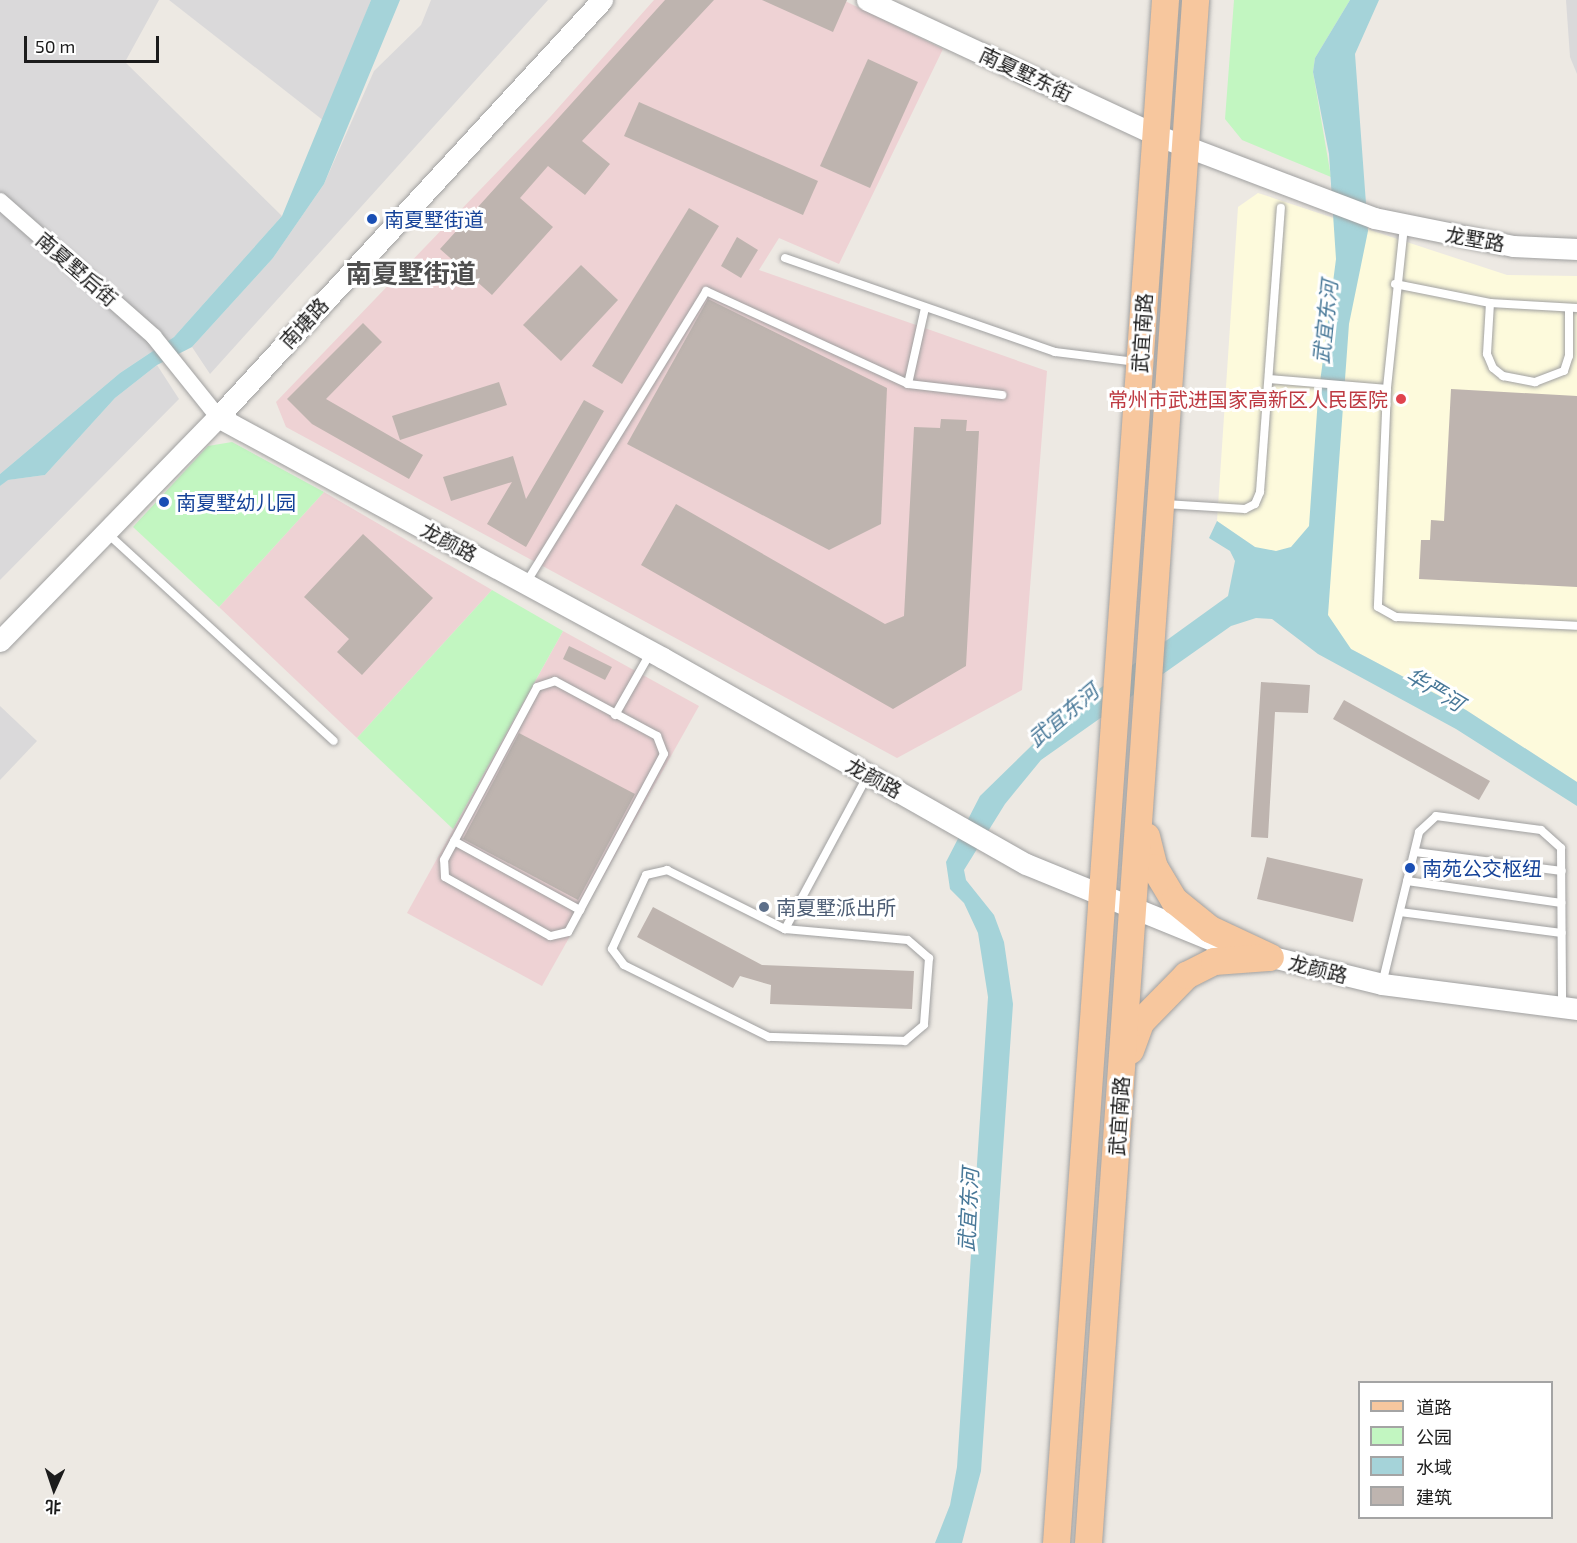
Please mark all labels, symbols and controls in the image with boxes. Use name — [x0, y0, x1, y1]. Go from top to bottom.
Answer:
scale bar — [27, 24, 162, 62]
text: 50 m — [35, 35, 75, 57]
street label: 南夏墅东街 — [976, 42, 1076, 106]
place label: 南夏墅街道 — [384, 207, 484, 231]
marker: 南夏墅街道 — [365, 212, 379, 226]
street label: 龙墅路 — [1443, 222, 1507, 256]
street label: 南夏墅后街 — [31, 227, 123, 311]
district label: 南夏墅街道 — [346, 257, 476, 289]
water label: 武宜东河 — [1308, 279, 1342, 365]
street label: 武宜南路 — [1127, 292, 1157, 374]
street label: 南塘路 — [275, 293, 333, 353]
place label: 常州市武进国家高新区人民医院 — [1108, 387, 1388, 411]
marker: 常州市武进国家高新区人民医院 — [1392, 390, 1410, 408]
place label: 南夏墅幼儿园 — [176, 490, 296, 514]
marker: 南夏墅幼儿园 — [157, 495, 171, 509]
street label: 龙颜路 — [417, 517, 481, 567]
water label: 华严河 — [1402, 662, 1468, 716]
water label: 武宜东河 — [1023, 678, 1103, 752]
street label: 龙颜路 — [842, 753, 906, 803]
place label: 南苑公交枢纽 — [1422, 856, 1542, 880]
marker: 南苑公交枢纽 — [1403, 861, 1417, 875]
place label: 南夏墅派出所 — [776, 895, 896, 919]
marker: 南夏墅派出所 — [757, 900, 771, 914]
street label: 龙颜路 — [1286, 950, 1350, 988]
street label: 武宜南路 — [1104, 1075, 1134, 1157]
water label: 武宜东河 — [953, 1167, 983, 1253]
legend — [1358, 1381, 1553, 1519]
text: 道路 — [1416, 1396, 1452, 1418]
text: 公园 — [1416, 1426, 1452, 1448]
text: 水域 — [1416, 1456, 1452, 1478]
north arrow — [24, 1459, 84, 1519]
text: 建筑 — [1416, 1486, 1452, 1508]
text: 北 — [45, 1498, 62, 1517]

